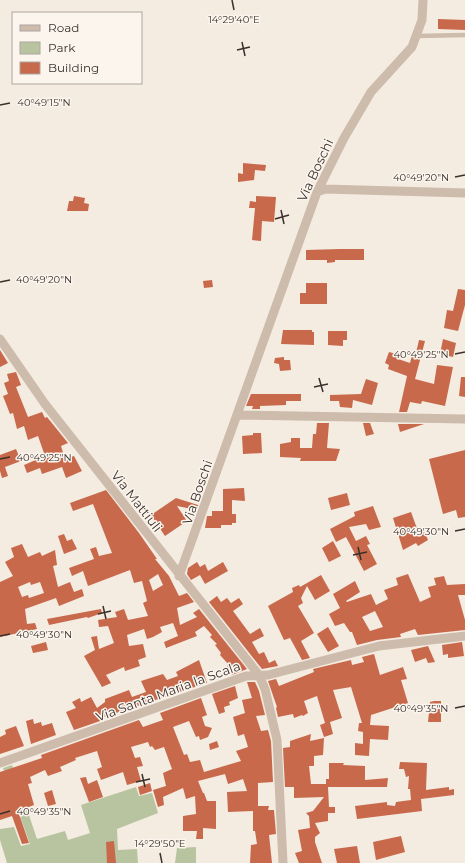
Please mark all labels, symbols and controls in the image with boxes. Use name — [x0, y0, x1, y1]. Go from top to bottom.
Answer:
legend — [12, 12, 142, 84]
text: 14°29'40"E — [208, 13, 260, 26]
text: Road — [48, 20, 79, 35]
text: Park — [48, 40, 76, 55]
text: Building — [48, 60, 99, 75]
text: 40°49'15"N — [17, 96, 71, 109]
street label: Via Boschi — [294, 136, 336, 204]
text: 40°49'20"N — [393, 171, 449, 184]
text: 40°49'20"N — [16, 273, 72, 286]
text: 40°49'25"N — [393, 348, 449, 361]
text: 40°49'25"N — [16, 451, 72, 464]
street label: Via Boschi — [178, 458, 216, 526]
street label: Via Mattiuli — [108, 467, 166, 535]
text: 40°49'30"N — [393, 525, 449, 538]
text: 40°49'30"N — [16, 628, 72, 641]
street label: Via Santa Maria la Scala — [94, 657, 242, 725]
text: 40°49'35"N — [394, 702, 449, 715]
text: 40°49'35"N — [17, 805, 72, 818]
text: 14°29'50"E — [134, 837, 186, 850]

